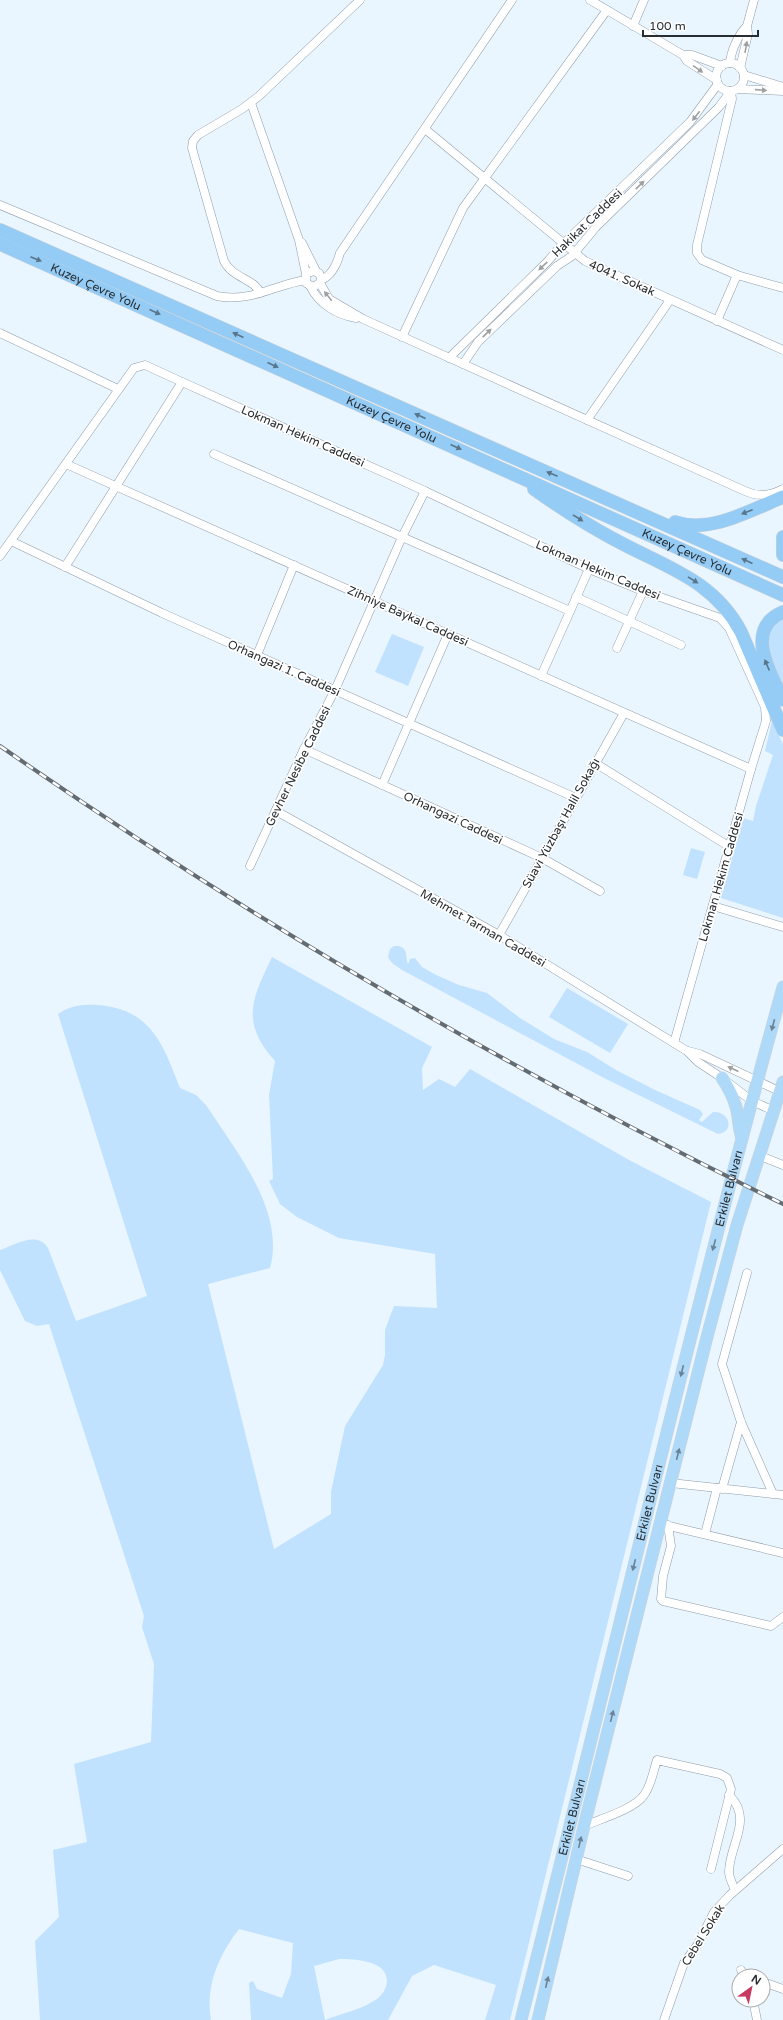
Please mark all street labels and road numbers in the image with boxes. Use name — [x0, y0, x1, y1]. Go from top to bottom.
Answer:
street label: Hakikat Caddesi — [549, 186, 625, 260]
street label: 4041. Sokak — [587, 257, 658, 299]
street label: Kuzey Çevre Yolu — [48, 261, 143, 313]
street label: Kuzey Çevre Yolu — [344, 393, 439, 446]
street label: Lokman Hekim Caddesi — [239, 402, 367, 470]
street label: Kuzey Çevre Yolu — [640, 526, 735, 578]
street label: Lokman Hekim Caddesi — [534, 537, 662, 603]
street label: Zihniye Baykal Caddesi — [345, 583, 471, 649]
street label: Orhangazi 1. Caddesi — [226, 637, 342, 699]
street label: Gevher Nesibe Caddesi — [263, 703, 333, 829]
street label: Süavi Yüzbaşı Halil Sokağı — [519, 756, 603, 890]
street label: Orhangazi Caddesi — [401, 789, 505, 847]
street label: Lokman Hekim Caddesi — [696, 811, 746, 943]
street label: Mehmet Tarman Caddesi — [418, 886, 548, 970]
street label: Erkilet Bulvarı — [712, 1149, 746, 1228]
street label: Erkilet Bulvarı — [633, 1463, 666, 1542]
street label: Erkilet Bulvarı — [556, 1778, 588, 1857]
street label: Cebel Sokak — [679, 1901, 728, 1968]

